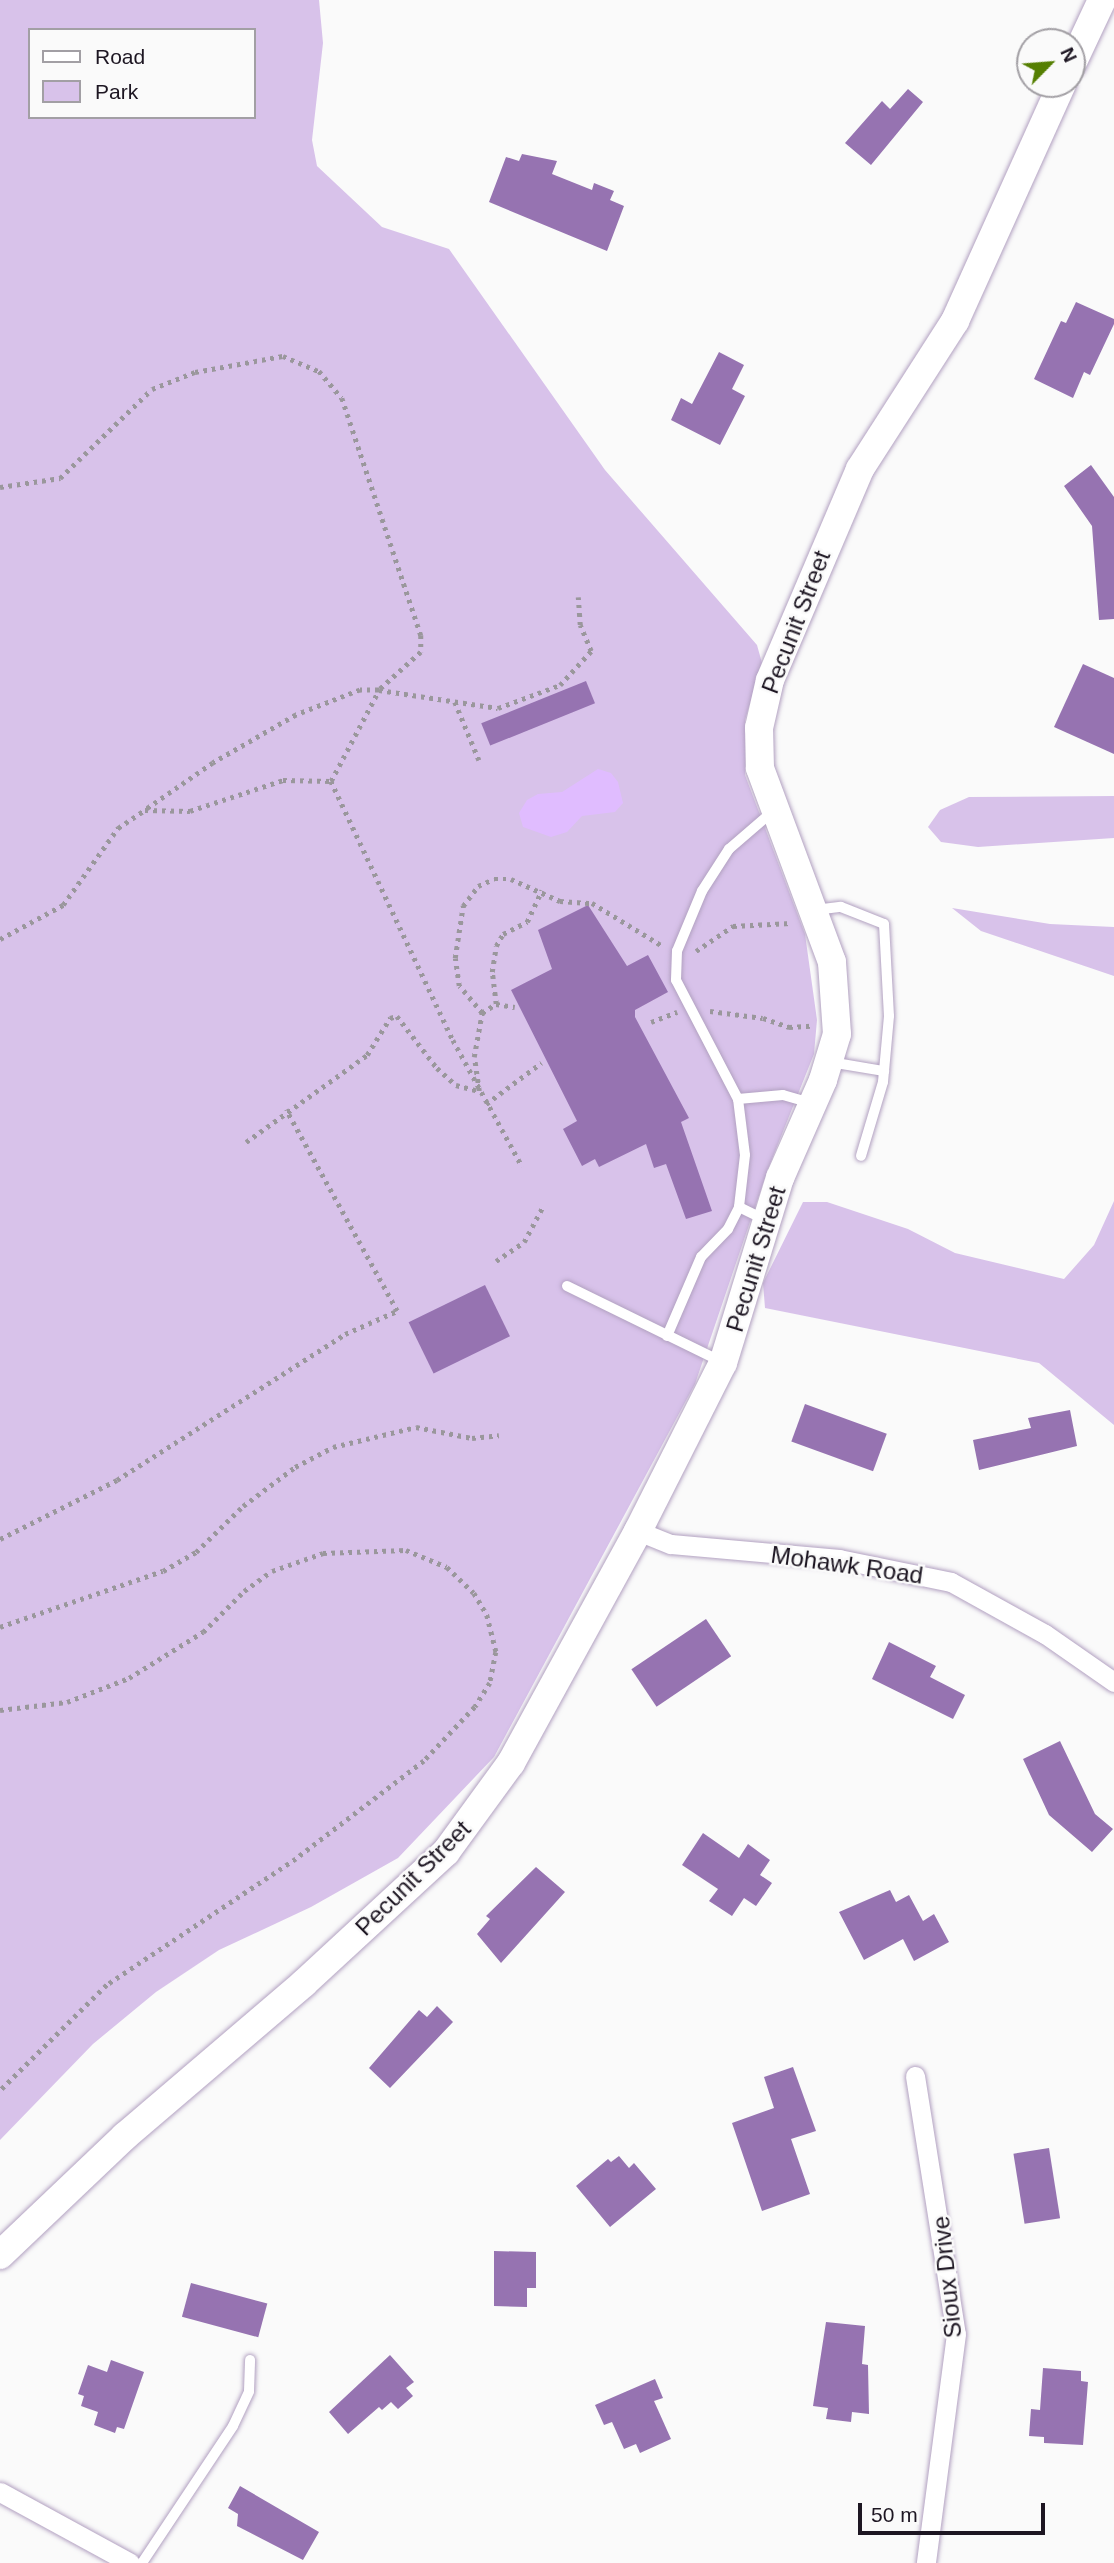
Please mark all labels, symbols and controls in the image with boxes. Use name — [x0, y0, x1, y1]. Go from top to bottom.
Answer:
legend — [28, 28, 256, 119]
north arrow — [1016, 28, 1086, 98]
text: N — [1056, 44, 1081, 65]
text: Road — [95, 45, 145, 68]
text: Park — [95, 80, 138, 103]
street label: Pecunit Street — [756, 546, 836, 698]
street label: Pecunit Street — [720, 1183, 792, 1335]
street label: Mohawk Road — [769, 1540, 925, 1590]
street label: Pecunit Street — [350, 1815, 476, 1941]
street label: Sioux Drive — [926, 2214, 968, 2340]
scale bar — [862, 2490, 1049, 2534]
text: 50 m — [871, 2503, 918, 2526]

